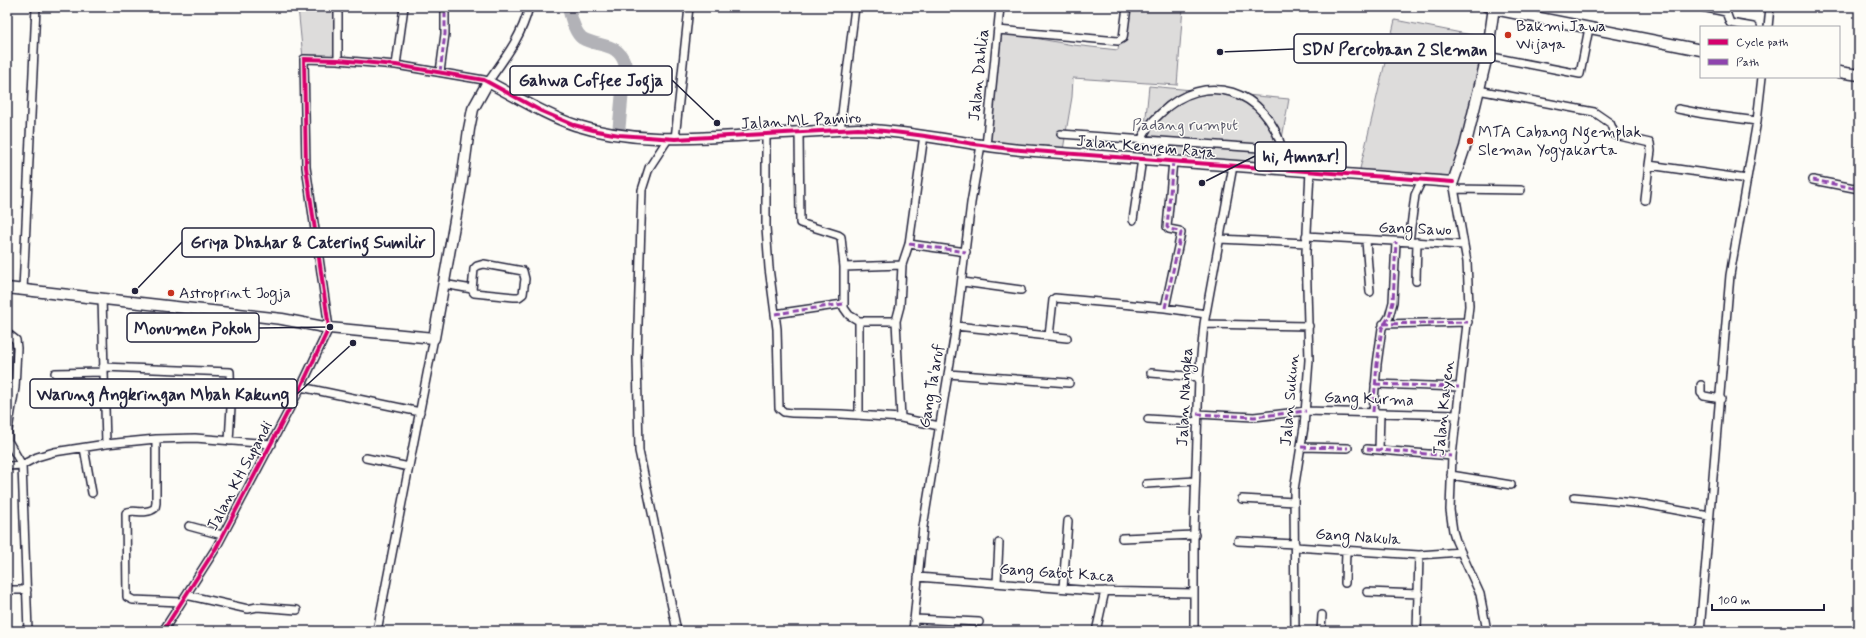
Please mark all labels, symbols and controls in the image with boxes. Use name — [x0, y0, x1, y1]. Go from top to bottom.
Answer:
place label: Bakmi Jawa Wijaya — [1516, 16, 1606, 55]
legend — [1700, 26, 1840, 78]
street label: Jalan Dahlia — [964, 28, 994, 122]
marker: Bakmi Jawa Wijaya — [1503, 30, 1513, 40]
callout: SDN Percobaan 2 Sleman — [1294, 34, 1495, 63]
text: Cycle path — [1736, 35, 1788, 51]
text: SDN Percobaan 2 Sleman — [1303, 39, 1488, 61]
text: Path — [1736, 55, 1759, 71]
callout: Gahwa Coffee Jogja — [510, 66, 672, 95]
text: Gahwa Coffee Jogja — [519, 70, 664, 95]
street label: Jalan ML Pamiro — [740, 107, 862, 135]
park label: Padang rumput — [1132, 115, 1238, 136]
place label: MTA Cabang Ngemplak Sleman Yogyakarta — [1478, 122, 1641, 162]
street label: Jalan Kenyem Raya — [1076, 130, 1217, 164]
marker: MTA Cabang Ngemplak Sleman Yogyakarta — [1465, 136, 1475, 146]
callout: hi, Amnar! — [1255, 142, 1346, 171]
text: hi, Amnar! — [1263, 146, 1339, 168]
street label: Gang Sawo — [1378, 217, 1452, 242]
callout: Griya Dhahar & Catering Sumilir — [182, 228, 434, 257]
text: Griya Dhahar & Catering Sumilir — [190, 232, 426, 257]
place label: Astroprint Jogja — [179, 283, 291, 305]
marker: Astroprint Jogja — [166, 288, 176, 298]
callout: Monumen Pokoh — [127, 313, 259, 342]
text: Monumen Pokoh — [134, 318, 252, 340]
street label: Gang Ta'aruf — [914, 342, 951, 430]
street label: Jalan Nangka — [1172, 347, 1199, 447]
street label: Jalan Sukun — [1275, 352, 1305, 447]
street label: Jalan Kayen — [1429, 359, 1459, 457]
callout: Warung Angkringan Mbah Kakung — [30, 379, 297, 408]
text: Warung Angkringan Mbah Kakung — [36, 384, 290, 409]
street label: Gang Kurma — [1324, 387, 1415, 412]
street label: Jalan KH Supandi — [202, 417, 278, 534]
street label: Gang Nakula — [1315, 524, 1402, 551]
street label: Gang Gatot Kaca — [999, 558, 1115, 589]
scale bar — [1712, 586, 1824, 612]
text: 100 m — [1718, 593, 1750, 609]

